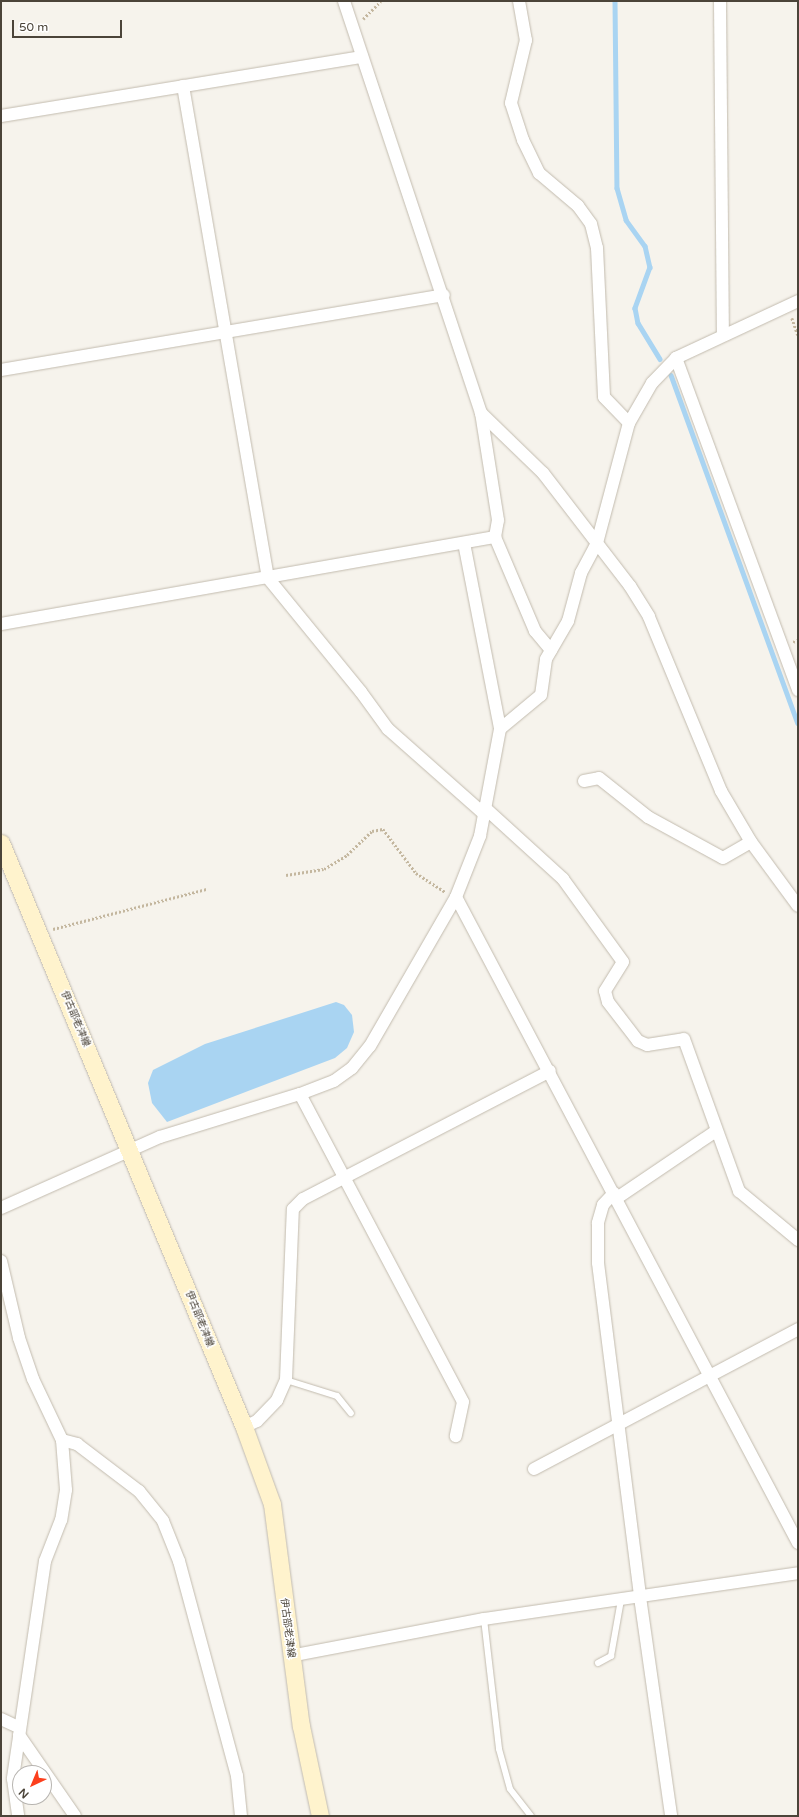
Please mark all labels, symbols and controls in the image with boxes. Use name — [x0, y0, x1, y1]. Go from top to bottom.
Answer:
scale bar — [14, 12, 124, 38]
text: 50 m — [19, 20, 48, 34]
street label: 伊古部老津線 — [58, 989, 92, 1049]
street label: 伊古部老津線 — [182, 1289, 216, 1349]
street label: 伊古部老津線 — [277, 1597, 297, 1659]
north arrow — [12, 1765, 52, 1805]
text: N — [16, 1786, 32, 1801]

